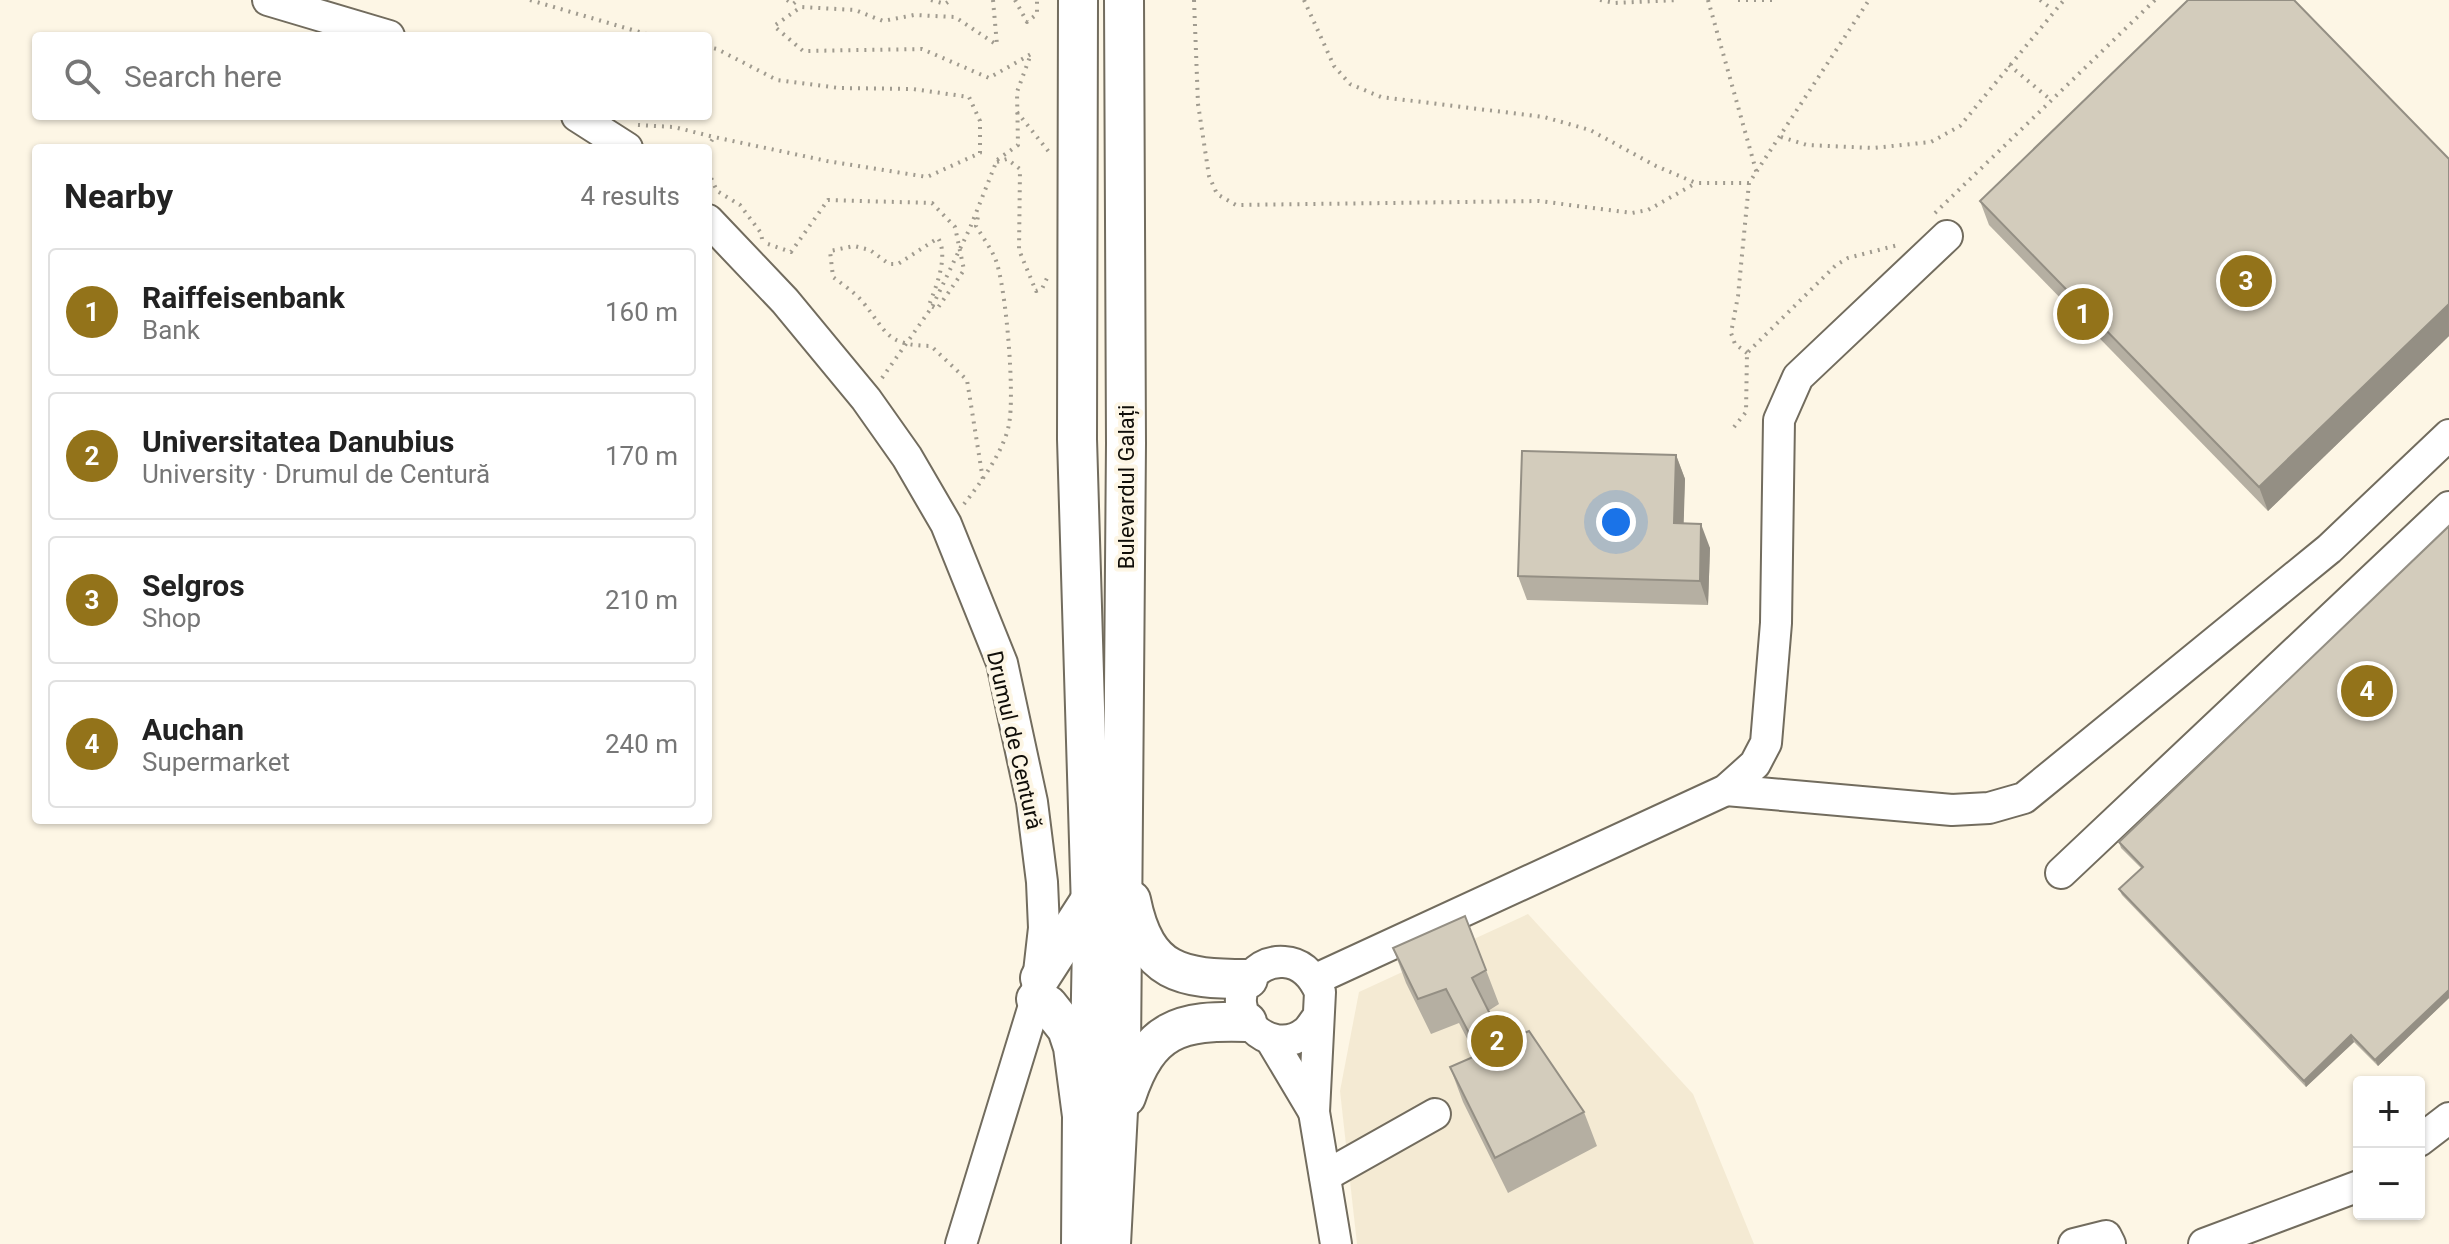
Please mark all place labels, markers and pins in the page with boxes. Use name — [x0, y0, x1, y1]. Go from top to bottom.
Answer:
pin: 3 — [2220, 251, 2272, 311]
pin: 1 — [2057, 284, 2109, 344]
pin: 4 — [2341, 661, 2393, 721]
pin: 2 — [1471, 1011, 1523, 1071]

